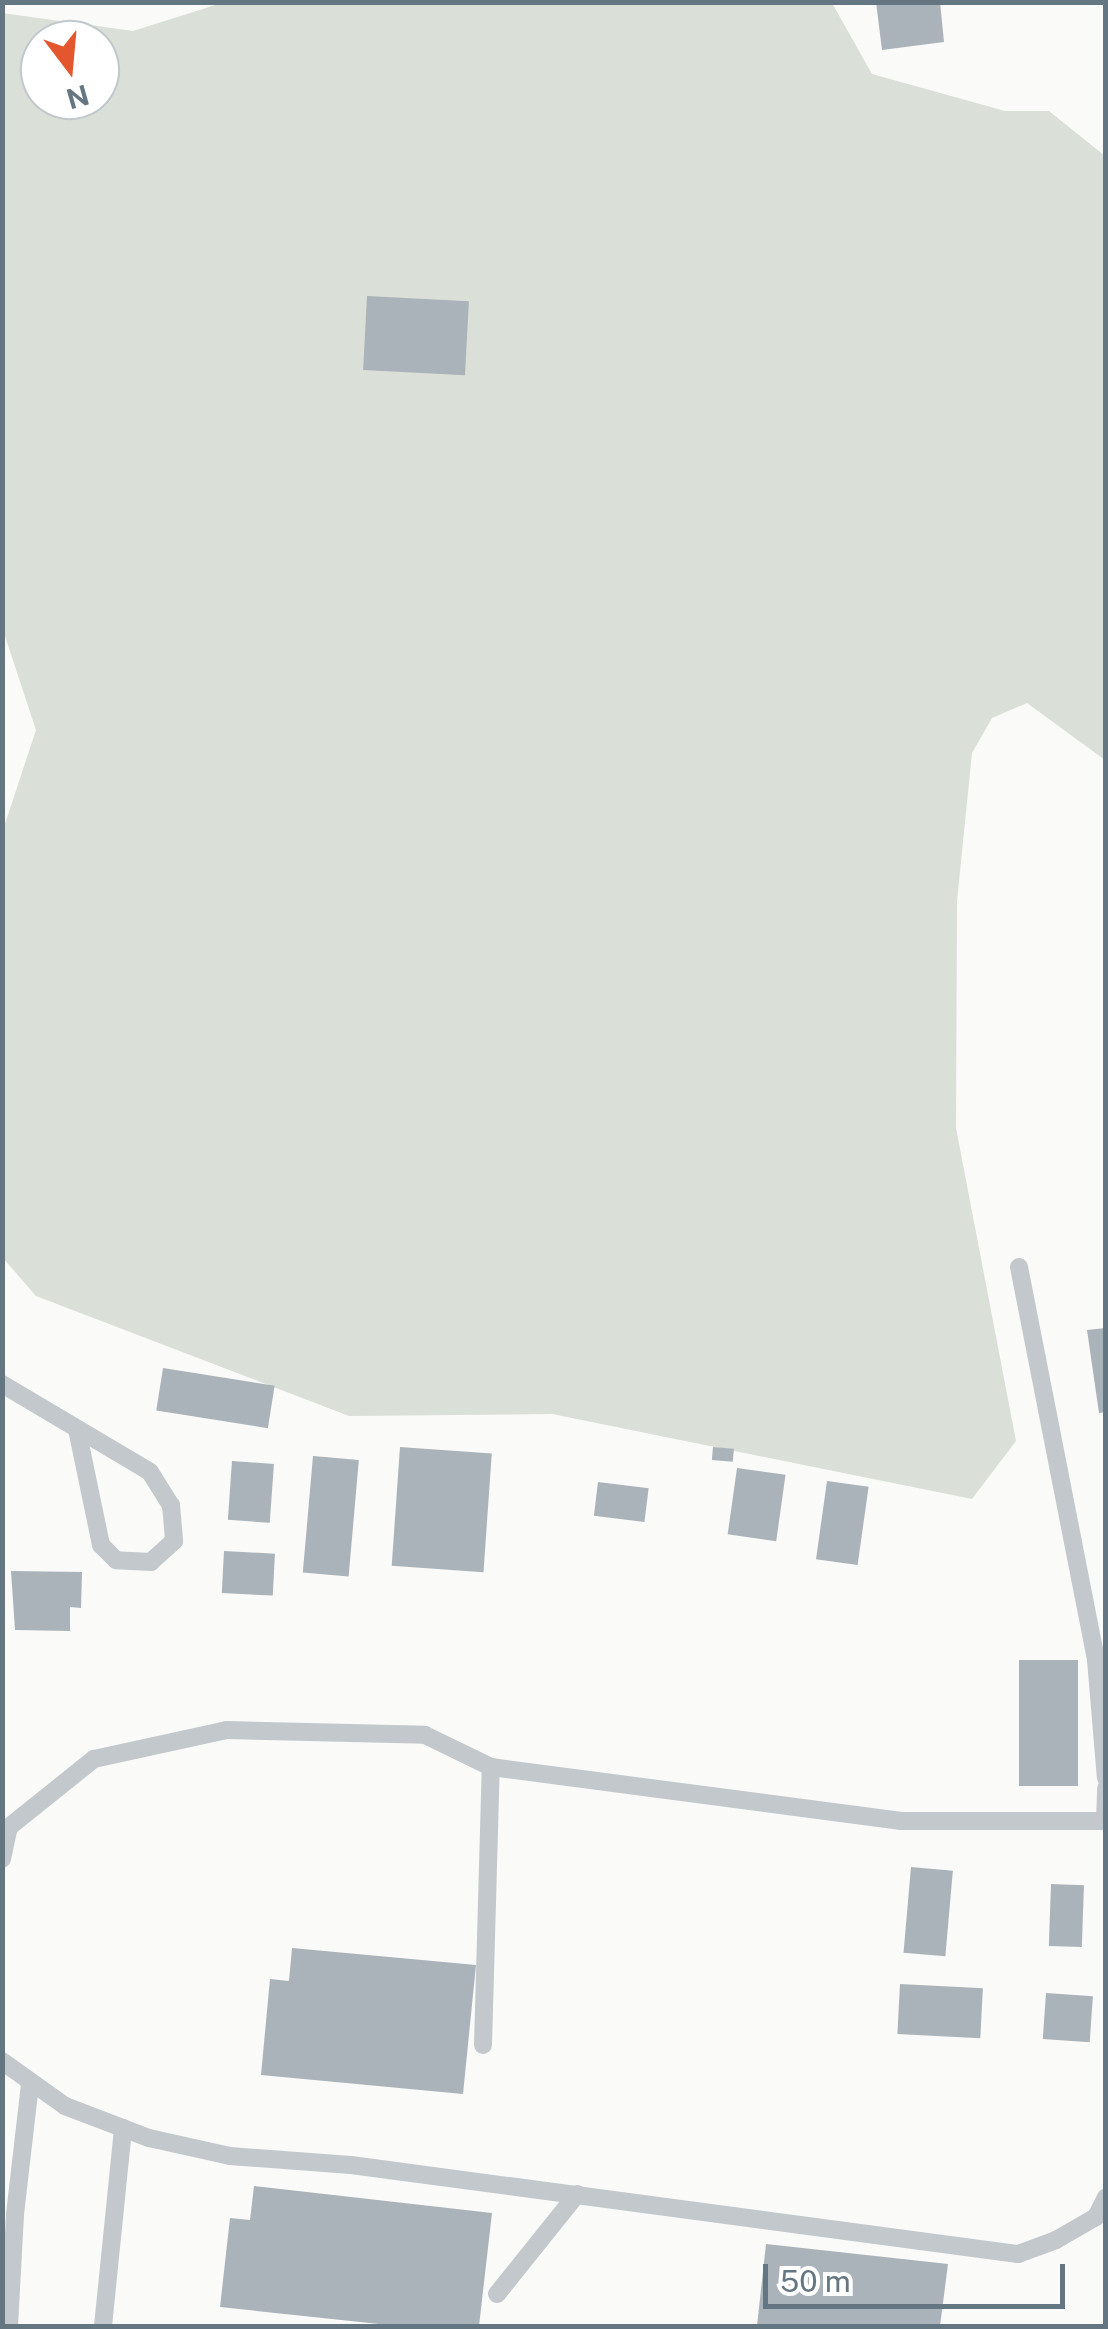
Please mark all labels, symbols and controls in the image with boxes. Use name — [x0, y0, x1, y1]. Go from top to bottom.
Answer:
north arrow — [20, 20, 120, 120]
text: N — [63, 79, 93, 116]
scale bar — [768, 2244, 1070, 2306]
text: 50 m — [780, 2263, 851, 2299]

